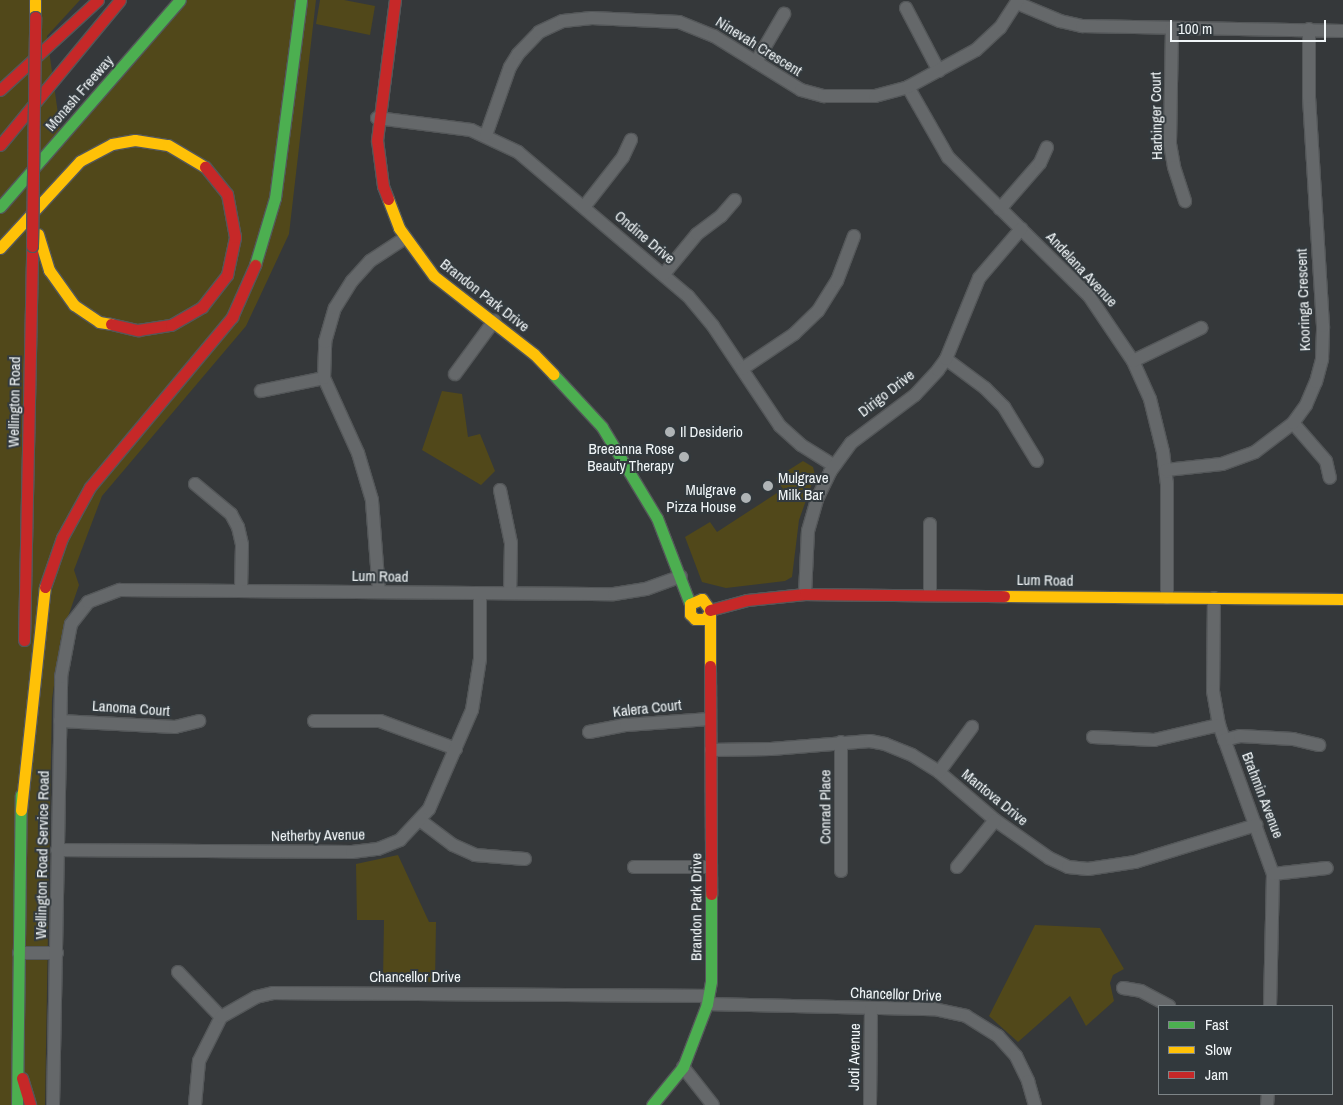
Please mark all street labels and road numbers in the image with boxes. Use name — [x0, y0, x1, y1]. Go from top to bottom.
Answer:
street label: Ninevah Crescent — [712, 12, 806, 80]
street label: Monash Freeway — [41, 51, 117, 135]
street label: Harbinger Court — [1146, 72, 1166, 160]
street label: Ondine Drive — [611, 207, 679, 267]
street label: Andelana Avenue — [1042, 227, 1122, 311]
street label: Kooringa Crescent — [1292, 248, 1314, 352]
street label: Brandon Park Drive — [437, 255, 533, 335]
street label: Wellington Road — [4, 356, 24, 448]
street label: Dirigo Drive — [854, 365, 918, 421]
street label: Lum Road — [351, 567, 409, 585]
street label: Lum Road — [1016, 571, 1074, 589]
street label: Kalera Court — [612, 695, 682, 721]
street label: Lanoma Court — [91, 696, 171, 720]
street label: Brahmin Avenue — [1238, 749, 1288, 841]
street label: Mantova Drive — [958, 765, 1032, 829]
street label: Conrad Place — [816, 770, 834, 844]
street label: Wellington Road Service Road — [32, 771, 52, 939]
street label: Netherby Avenue — [270, 825, 366, 845]
street label: Brandon Park Drive — [687, 853, 705, 961]
street label: Chancellor Drive — [369, 968, 461, 986]
street label: Chancellor Drive — [850, 983, 942, 1005]
street label: Jodi Avenue — [844, 1023, 864, 1091]

